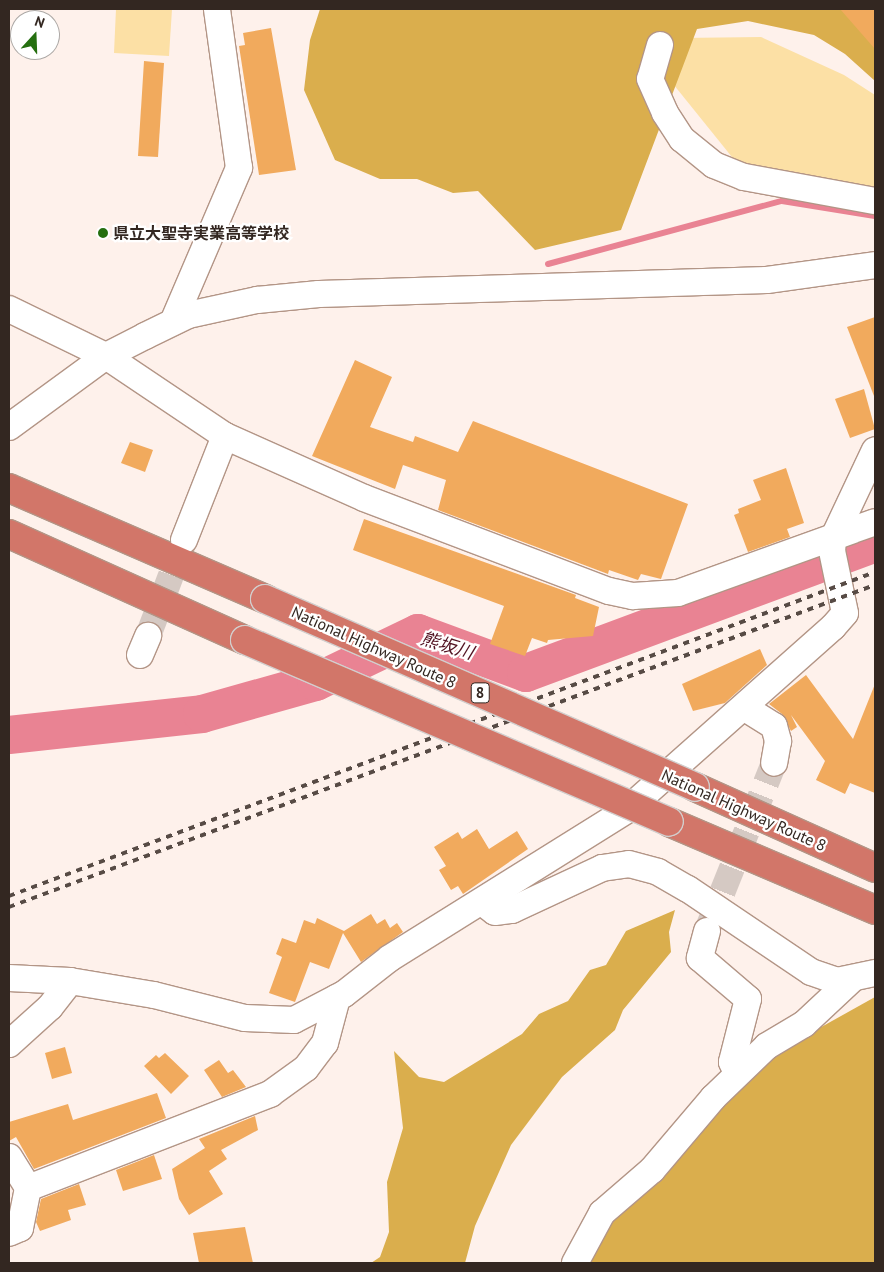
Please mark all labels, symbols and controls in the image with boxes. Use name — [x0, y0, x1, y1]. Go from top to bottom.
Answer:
north arrow — [10, 10, 60, 60]
text: N — [32, 12, 47, 32]
place label: 県立大聖寺実業高等学校 — [113, 223, 289, 243]
marker: 県立大聖寺実業高等学校 — [97, 227, 109, 239]
street label: National Highway Route 8 — [288, 602, 460, 692]
water label: 熊坂川 — [418, 628, 476, 664]
road number: 8 — [470, 680, 490, 706]
street label: National Highway Route 8 — [658, 765, 830, 855]

